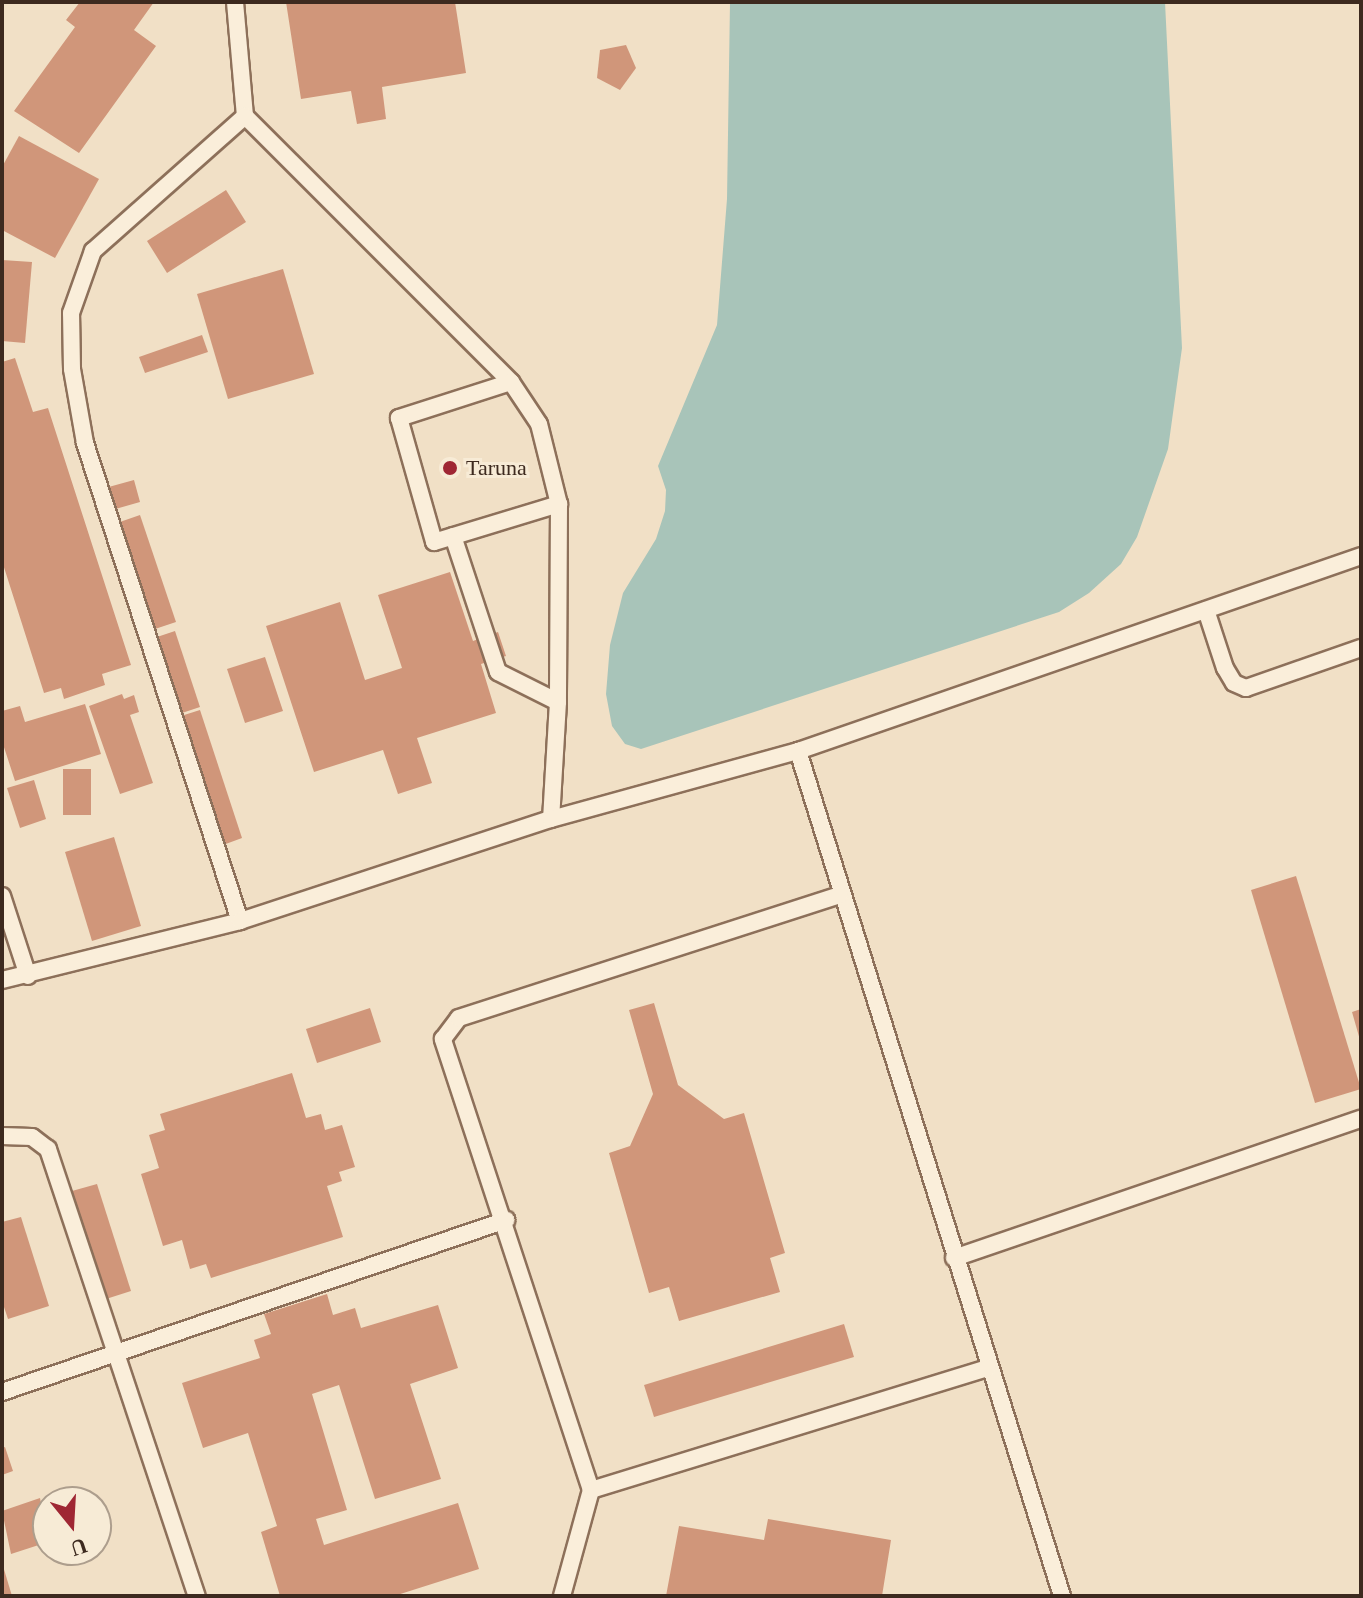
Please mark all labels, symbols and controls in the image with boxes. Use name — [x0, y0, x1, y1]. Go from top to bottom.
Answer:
place label: Taruna — [466, 455, 527, 481]
marker: Taruna — [441, 459, 459, 477]
north arrow — [32, 1486, 112, 1566]
text: U — [68, 1533, 90, 1562]

